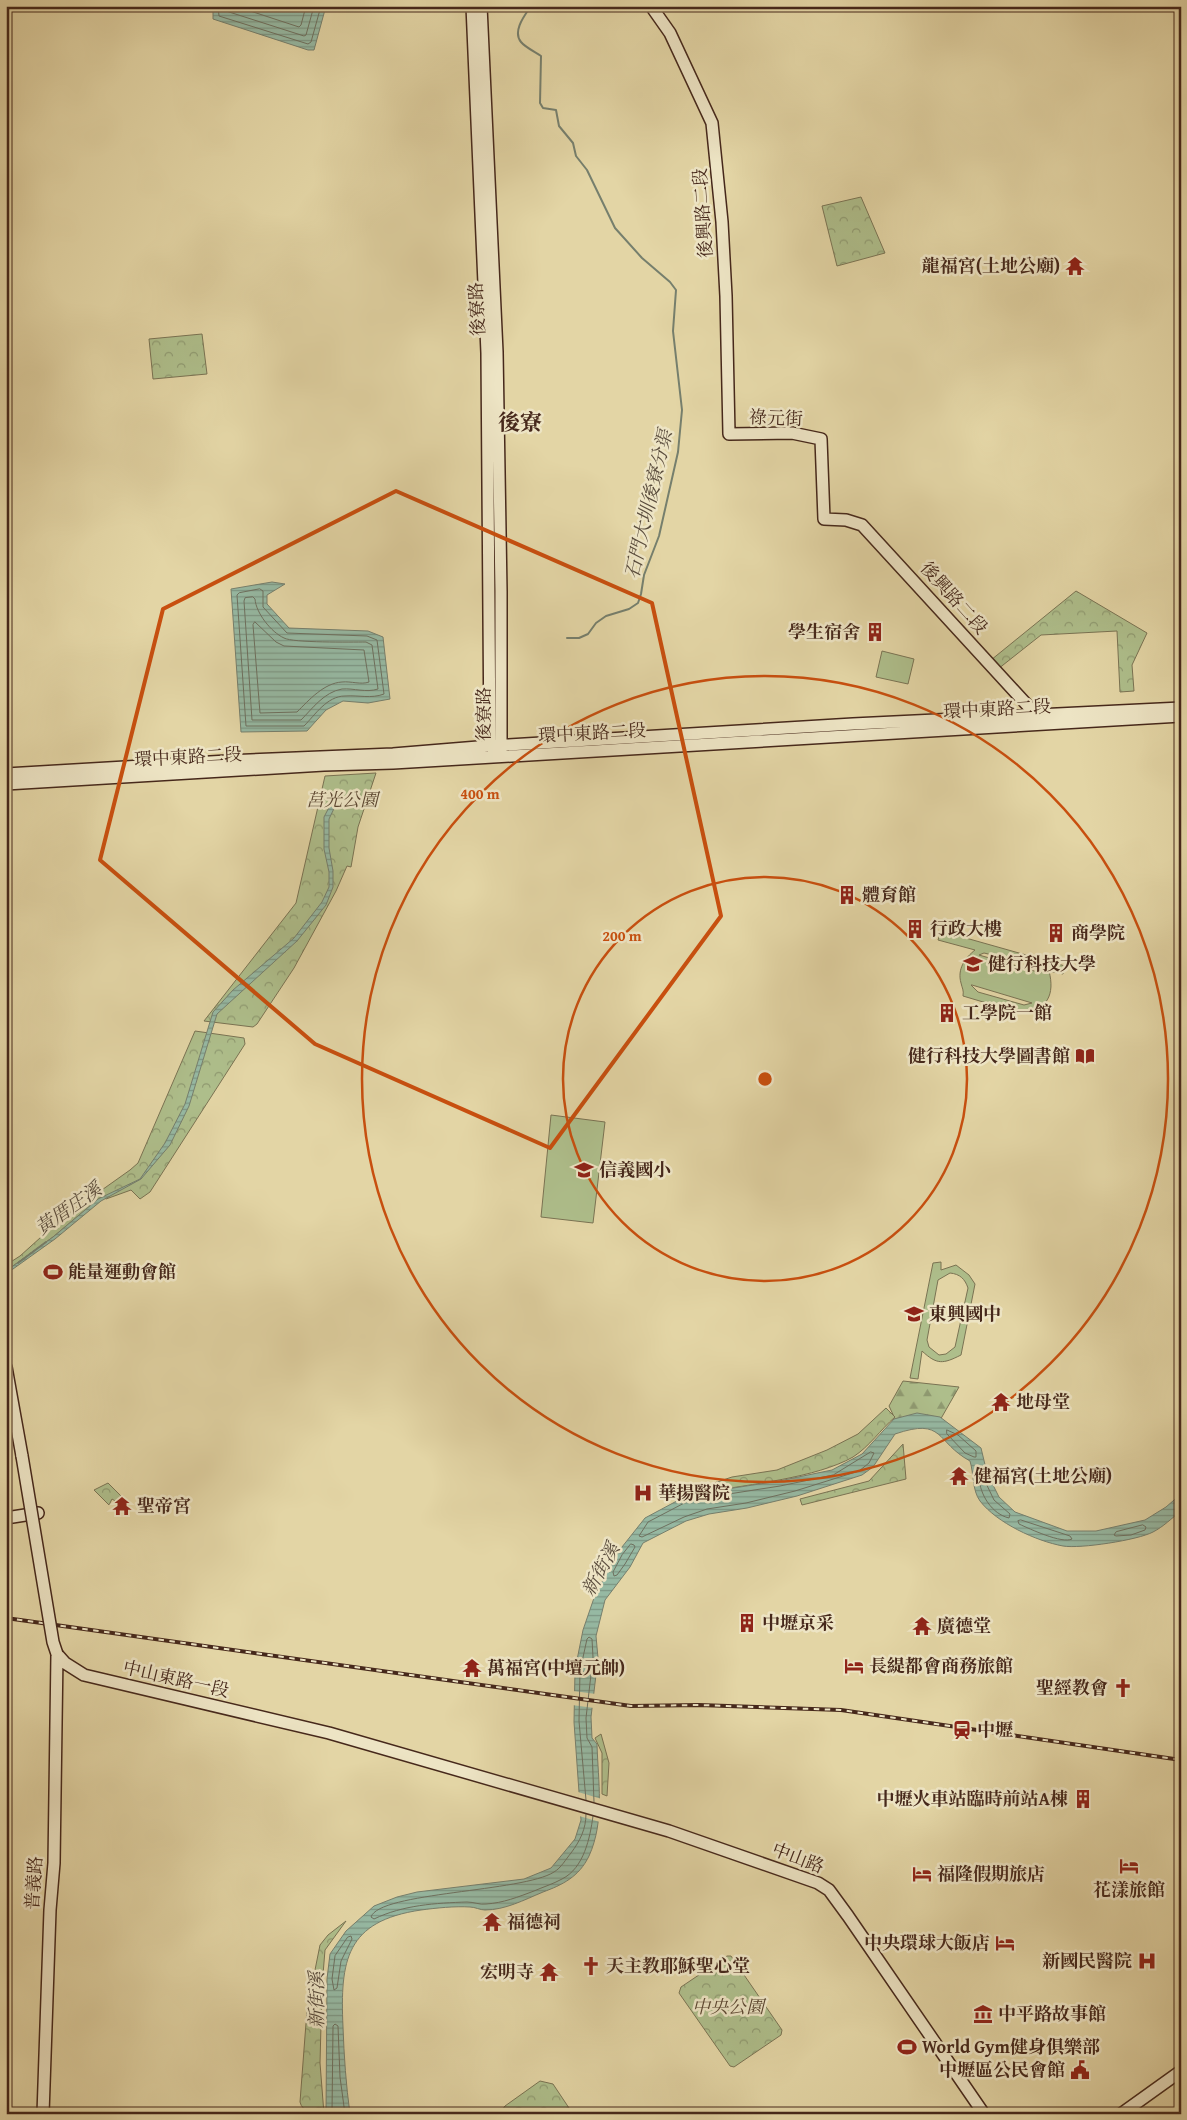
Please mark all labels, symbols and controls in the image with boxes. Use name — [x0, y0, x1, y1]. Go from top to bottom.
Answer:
street label: 後興路二段 — [686, 167, 719, 259]
place label: 龍福宮(土地公廟) — [922, 252, 1060, 279]
temple icon: 龍福宮(土地公廟) — [1064, 255, 1086, 277]
street label: 後寮路 — [462, 281, 491, 337]
street label: 祿元街 — [749, 403, 803, 432]
district label: 後寮 — [498, 406, 542, 438]
water label: 石門大圳後寮分渠 — [617, 424, 679, 581]
street label: 後興路二段 — [914, 555, 995, 640]
place label: 學生宿舍 — [788, 618, 860, 645]
building icon: 學生宿舍 — [864, 621, 886, 643]
street label: 後寮路 — [470, 687, 497, 741]
street label: 環中東路二段 — [942, 692, 1052, 725]
street label: 環中東路二段 — [537, 716, 647, 749]
street label: 環中東路二段 — [133, 740, 243, 773]
text: 400 m — [460, 783, 500, 804]
park label: 莒光公園 — [306, 786, 381, 813]
place label: 體育館 — [862, 881, 916, 908]
building icon: 體育館 — [836, 884, 858, 906]
place label: 行政大樓 — [930, 915, 1002, 942]
building icon: 行政大樓 — [904, 918, 926, 940]
place label: 商學院 — [1071, 919, 1125, 946]
building icon: 商學院 — [1045, 922, 1067, 944]
text: 200 m — [602, 925, 642, 946]
place label: 健行科技大學 — [988, 950, 1096, 977]
school or university icon: 健行科技大學 — [962, 953, 984, 975]
place label: 工學院一館 — [962, 999, 1052, 1026]
building icon: 工學院一館 — [936, 1002, 958, 1024]
place label: 健行科技大學圖書館 — [908, 1042, 1070, 1069]
library icon: 健行科技大學圖書館 — [1074, 1045, 1096, 1067]
centre of rings — [756, 1070, 774, 1088]
place label: 信義國小 — [599, 1156, 671, 1183]
school or university icon: 信義國小 — [573, 1159, 595, 1181]
water label: 黃厝庄溪 — [29, 1174, 109, 1241]
place label: 能量運動會館 — [68, 1258, 176, 1285]
sports icon: 能量運動會館 — [42, 1261, 64, 1283]
place label: 東興國中 — [929, 1300, 1001, 1327]
school or university icon: 東興國中 — [903, 1303, 925, 1325]
place label: 地母堂 — [1016, 1388, 1070, 1415]
temple icon: 地母堂 — [990, 1391, 1012, 1413]
place label: 健福宮(土地公廟) — [974, 1462, 1112, 1489]
temple icon: 健福宮(土地公廟) — [948, 1465, 970, 1487]
place label: 華揚醫院 — [658, 1479, 730, 1506]
hospital icon: 華揚醫院 — [632, 1482, 654, 1504]
place label: 聖帝宮 — [137, 1492, 191, 1519]
temple icon: 聖帝宮 — [111, 1495, 133, 1517]
water label: 新街溪 — [574, 1536, 627, 1601]
place label: 中壢京采 — [762, 1609, 834, 1636]
building icon: 中壢京采 — [736, 1612, 758, 1634]
place label: 廣德堂 — [937, 1612, 991, 1639]
temple icon: 廣德堂 — [911, 1615, 933, 1637]
place label: 長緹都會商務旅館 — [869, 1652, 1013, 1679]
street label: 中山東路一段 — [120, 1653, 232, 1704]
place label: 萬福宮(中壇元帥) — [487, 1654, 625, 1681]
hotel icon: 長緹都會商務旅館 — [843, 1655, 865, 1677]
temple icon: 萬福宮(中壇元帥) — [461, 1657, 483, 1679]
place label: 聖經教會 — [1036, 1674, 1108, 1701]
church icon: 聖經教會 — [1112, 1677, 1134, 1699]
place label: 中壢 — [977, 1716, 1013, 1743]
station icon: 中壢 — [951, 1719, 973, 1741]
place label: 中壢火車站臨時前站A棟 — [876, 1785, 1068, 1812]
building icon: 中壢火車站臨時前站A棟 — [1072, 1788, 1094, 1810]
street label: 中山路 — [768, 1835, 828, 1880]
street label: 普義路 — [18, 1855, 49, 1911]
hotel icon: 花漾旅館 — [1118, 1855, 1140, 1877]
place label: 福隆假期旅店 — [937, 1860, 1045, 1887]
hotel icon: 福隆假期旅店 — [911, 1863, 933, 1885]
place label: 花漾旅館 — [1093, 1876, 1165, 1903]
place label: 福德祠 — [507, 1908, 561, 1935]
temple icon: 福德祠 — [481, 1911, 503, 1933]
place label: 中央環球大飯店 — [864, 1929, 990, 1956]
hotel icon: 中央環球大飯店 — [994, 1932, 1016, 1954]
place label: 新國民醫院 — [1042, 1947, 1132, 1974]
hospital icon: 新國民醫院 — [1136, 1950, 1158, 1972]
place label: 天主教耶穌聖心堂 — [606, 1952, 750, 1979]
church icon: 天主教耶穌聖心堂 — [580, 1955, 602, 1977]
place label: 宏明寺 — [480, 1958, 534, 1985]
temple icon: 宏明寺 — [538, 1961, 560, 1983]
water label: 新街溪 — [302, 1970, 330, 2029]
park label: 中央公園 — [692, 1993, 767, 2020]
place label: 中平路故事館 — [998, 2000, 1106, 2027]
museum icon: 中平路故事館 — [972, 2003, 994, 2025]
place label: World Gym健身俱樂部 — [922, 2033, 1100, 2060]
sports icon: World Gym健身俱樂部 — [896, 2036, 918, 2058]
place label: 中壢區公民會館 — [939, 2056, 1065, 2083]
public building icon: 中壢區公民會館 — [1069, 2059, 1091, 2081]

